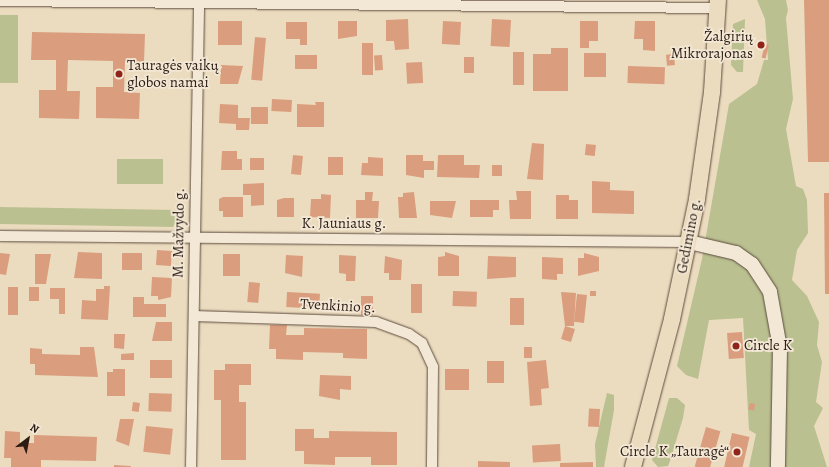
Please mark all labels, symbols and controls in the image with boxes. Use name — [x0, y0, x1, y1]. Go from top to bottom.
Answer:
place label: Žalgirių Mikrorajonas — [671, 27, 753, 62]
marker: Žalgirių Mikrorajonas — [756, 40, 766, 50]
place label: Tauragės vaikų globos namai — [127, 56, 219, 91]
marker: Tauragės vaikų globos namai — [114, 69, 124, 79]
street label: M. Mažvydo g. — [169, 188, 189, 278]
street label: Gedimino g. — [673, 197, 705, 275]
street label: K. Jauniaus g. — [301, 215, 387, 233]
street label: Tvenkinio g. — [300, 295, 376, 317]
place label: Circle K — [744, 337, 792, 355]
marker: Circle K — [731, 341, 741, 351]
north arrow — [8, 419, 48, 459]
text: N — [27, 420, 42, 437]
place label: Circle K „Tauragė“ — [620, 443, 729, 461]
marker: Circle K „Tauragė“ — [732, 447, 742, 457]

